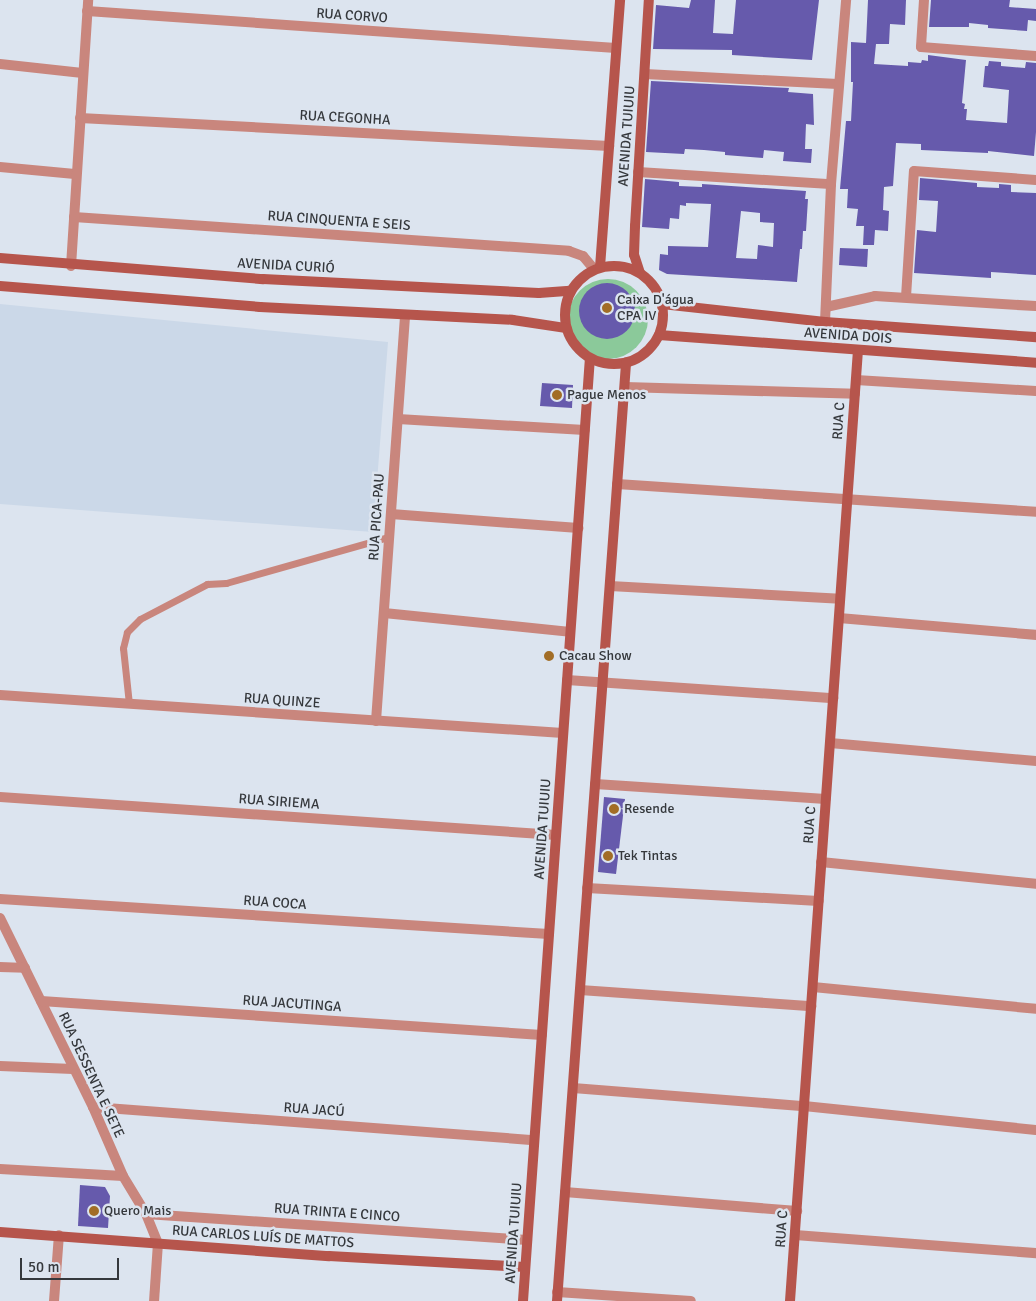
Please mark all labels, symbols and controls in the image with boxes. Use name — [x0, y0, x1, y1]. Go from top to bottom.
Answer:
street label: RUA CORVO — [316, 5, 388, 27]
street label: AVENIDA TUIUIU — [615, 85, 639, 187]
street label: RUA CEGONHA — [299, 107, 391, 129]
street label: RUA CINQUENTA E SEIS — [267, 208, 411, 234]
street label: AVENIDA CURIÓ — [237, 255, 335, 277]
place label: Caixa D'água CPA IV — [617, 292, 694, 324]
marker: Caixa D'água CPA IV — [601, 302, 613, 314]
street label: AVENIDA DOIS — [803, 325, 893, 347]
place label: Pague Menos — [567, 387, 646, 403]
marker: Pague Menos — [551, 389, 563, 401]
street label: RUA C — [829, 402, 849, 440]
street label: RUA PICA-PAU — [366, 473, 388, 561]
place label: Cacau Show — [559, 648, 631, 664]
marker: Cacau Show — [543, 650, 555, 662]
street label: RUA QUINZE — [243, 690, 321, 712]
street label: AVENIDA TUIUIU — [531, 778, 555, 880]
street label: RUA SIRIEMA — [238, 791, 320, 813]
place label: Resende — [624, 801, 674, 817]
marker: Resende — [608, 803, 620, 815]
street label: RUA C — [800, 806, 820, 844]
place label: Tek Tintas — [618, 848, 677, 864]
marker: Tek Tintas — [602, 850, 614, 862]
street label: RUA COCA — [243, 892, 307, 914]
street label: RUA JACUTINGA — [242, 992, 342, 1016]
street label: RUA SESSENTA E SETE — [54, 1009, 128, 1141]
street label: RUA JACÚ — [283, 1099, 345, 1121]
street label: AVENIDA TUIUIU — [502, 1182, 526, 1284]
street label: RUA TRINTA E CINCO — [273, 1200, 401, 1226]
place label: Quero Mais — [104, 1203, 171, 1219]
marker: Quero Mais — [88, 1205, 100, 1217]
street label: RUA C — [772, 1210, 792, 1248]
street label: RUA CARLOS LUÍS DE MATTOS — [171, 1222, 355, 1252]
scale bar — [22, 1248, 121, 1280]
text: 50 m — [28, 1258, 59, 1276]

